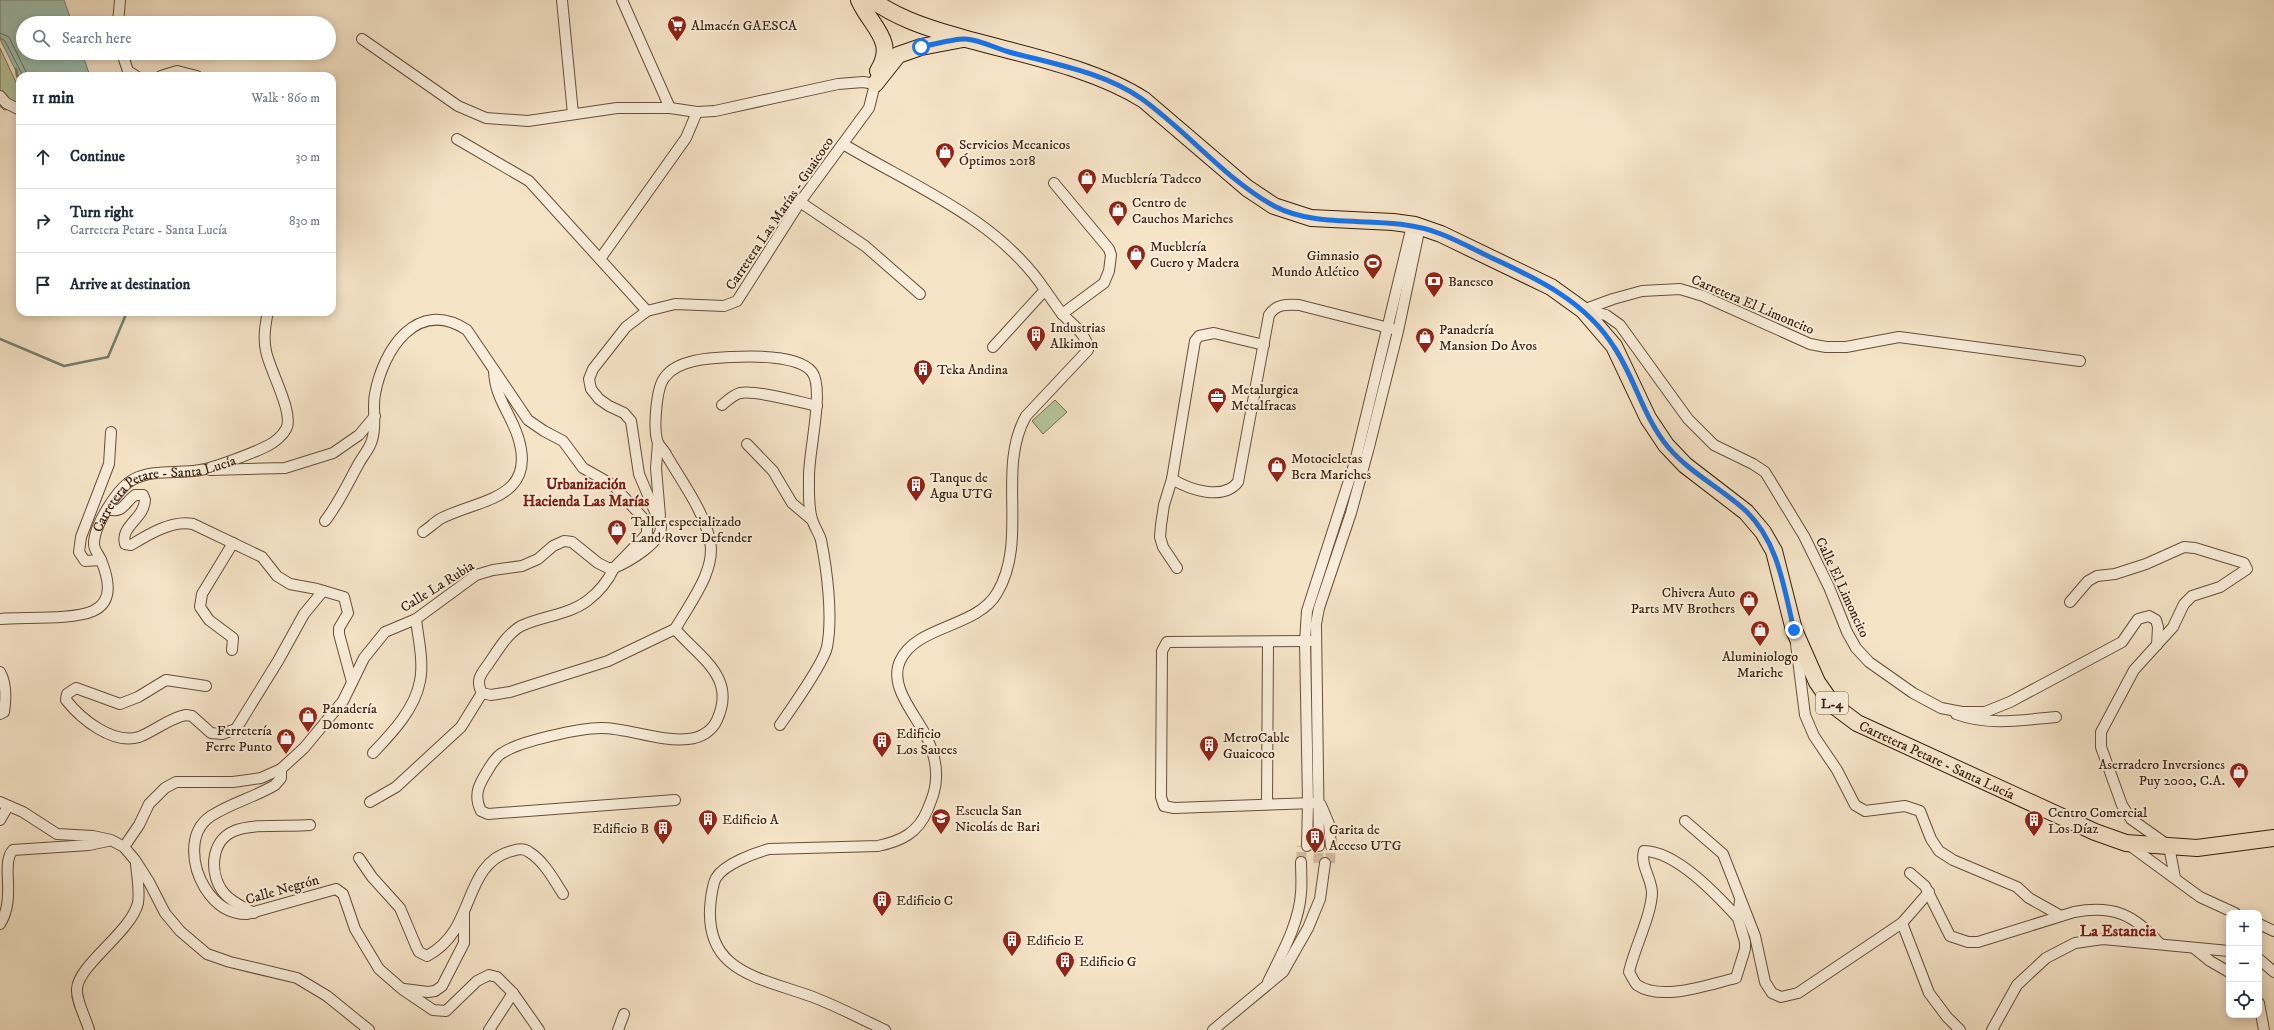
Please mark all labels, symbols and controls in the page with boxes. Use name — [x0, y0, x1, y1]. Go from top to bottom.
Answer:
supermarket icon: Almacén GAESCA — [666, 14, 688, 42]
search box — [16, 16, 336, 60]
place label: Almacén GAESCA — [691, 17, 798, 35]
icon: search — [30, 27, 52, 49]
text: Search here — [62, 29, 131, 48]
route start — [912, 38, 930, 56]
text: 11 min — [32, 87, 74, 109]
text: Walk · 860 m — [251, 90, 320, 106]
street label: Carretera Las Marías - Guaicoco — [722, 133, 838, 294]
place label: Servicios Mecanicos Óptimos 2018 — [959, 136, 1071, 170]
shop icon: Servicios Mecanicos Óptimos 2018 — [934, 141, 956, 169]
icon: ahead — [32, 146, 54, 168]
text: Continue — [70, 147, 125, 166]
text: 30 m — [296, 149, 320, 165]
shop icon: Mueblería Tadeco — [1076, 167, 1098, 195]
place label: Mueblería Tadeco — [1101, 170, 1201, 188]
place label: Centro de Cauchos Mariches — [1132, 194, 1234, 228]
shop icon: Centro de Cauchos Mariches — [1107, 199, 1129, 227]
text: Turn right — [70, 203, 133, 222]
icon: right — [32, 210, 54, 232]
text: 830 m — [289, 213, 320, 229]
text: Carretera Petare - Santa Lucía — [70, 222, 227, 238]
place label: Mueblería Cuero y Madera — [1150, 238, 1239, 272]
shop icon: Mueblería Cuero y Madera — [1125, 243, 1147, 271]
place label: Gimnasio Mundo Atlético — [1271, 247, 1359, 281]
sports icon: Gimnasio Mundo Atlético — [1362, 252, 1384, 280]
bank icon: Banesco — [1423, 270, 1445, 298]
street label: Carretera El Limoncito — [1688, 271, 1817, 339]
place label: Banesco — [1448, 273, 1494, 291]
icon: arrive — [32, 274, 54, 296]
text: Arrive at destination — [70, 275, 190, 294]
place label: Industrias Alkimon — [1050, 319, 1106, 353]
place label: Panadería Mansion Do Avos — [1439, 321, 1537, 355]
building icon: Industrias Alkimon — [1025, 324, 1047, 352]
shop icon: Panadería Mansion Do Avos — [1414, 326, 1436, 354]
building icon: Teka Andina — [912, 358, 934, 386]
place label: Teka Andina — [937, 361, 1008, 379]
place label: Metalurgica Metalfracas — [1231, 381, 1298, 415]
office icon: Metalurgica Metalfracas — [1206, 386, 1228, 414]
place label: Motocicletas Bera Mariches — [1291, 450, 1371, 484]
street label: Carretera Petare - Santa Lucía — [89, 452, 239, 535]
shop icon: Motocicletas Bera Mariches — [1266, 455, 1288, 483]
place label: Tanque de Agua UTG — [930, 469, 993, 503]
building icon: Tanque de Agua UTG — [905, 474, 927, 502]
district label: Urbanización Hacienda Las Marías — [523, 475, 649, 511]
place label: Taller especializado Land Rover Defender — [631, 513, 753, 547]
shop icon: Taller especializado Land Rover Defender — [606, 518, 628, 546]
street label: Calle El Limoncito — [1811, 534, 1873, 641]
street label: Calle La Rubia — [397, 557, 478, 617]
place label: Chivera Auto Parts MV Brothers — [1631, 584, 1735, 618]
shop icon: Chivera Auto Parts MV Brothers — [1738, 589, 1760, 617]
shop icon: Aluminiologo Mariche — [1749, 619, 1771, 647]
route end — [1785, 621, 1803, 639]
place label: Aluminiologo Mariche — [1722, 648, 1798, 682]
road number: L-4 — [1816, 692, 1848, 714]
place label: Panadería Domonte — [322, 700, 377, 734]
shop icon: Panadería Domonte — [297, 705, 319, 733]
street label: Carretera Petare - Santa Lucía — [1856, 717, 2017, 804]
place label: Ferretería Ferre Punto — [205, 722, 272, 756]
place label: Edificio Los Sauces — [896, 725, 957, 759]
shop icon: Ferretería Ferre Punto — [275, 727, 297, 755]
place label: MetroCable Guaicoco — [1223, 729, 1290, 763]
building icon: Edificio Los Sauces — [871, 730, 893, 758]
building icon: MetroCable Guaicoco — [1198, 734, 1220, 762]
place label: Aserradero Inversiones Puy 2000, C.A. — [2098, 756, 2225, 790]
shop icon: Aserradero Inversiones Puy 2000, C.A. — [2228, 761, 2250, 789]
place label: Escuela San Nicolás de Bari — [955, 802, 1040, 836]
place label: Centro Comercial Los Díaz — [2048, 804, 2148, 838]
school or university icon: Escuela San Nicolás de Bari — [930, 807, 952, 835]
building icon: Edificio A — [697, 808, 719, 836]
building icon: Centro Comercial Los Díaz — [2023, 809, 2045, 837]
place label: Edificio A — [722, 811, 780, 829]
building icon: Edificio B — [652, 817, 674, 845]
place label: Edificio B — [592, 820, 649, 838]
place label: Garita de Acceso UTG — [1329, 821, 1402, 855]
building icon: Garita de Acceso UTG — [1304, 826, 1326, 854]
street label: Calle Negrón — [243, 871, 322, 909]
building icon: Edificio C — [871, 889, 893, 917]
place label: Edificio C — [896, 892, 953, 910]
map controls — [2226, 910, 2262, 1018]
button: + — [2226, 910, 2262, 946]
district label: La Estancia — [2080, 921, 2157, 941]
building icon: Edificio E — [1001, 929, 1023, 957]
place label: Edificio E — [1026, 932, 1084, 950]
button: − — [2226, 946, 2262, 982]
building icon: Edificio G — [1054, 950, 1076, 978]
place label: Edificio G — [1079, 953, 1137, 971]
button: locate — [2226, 982, 2262, 1018]

